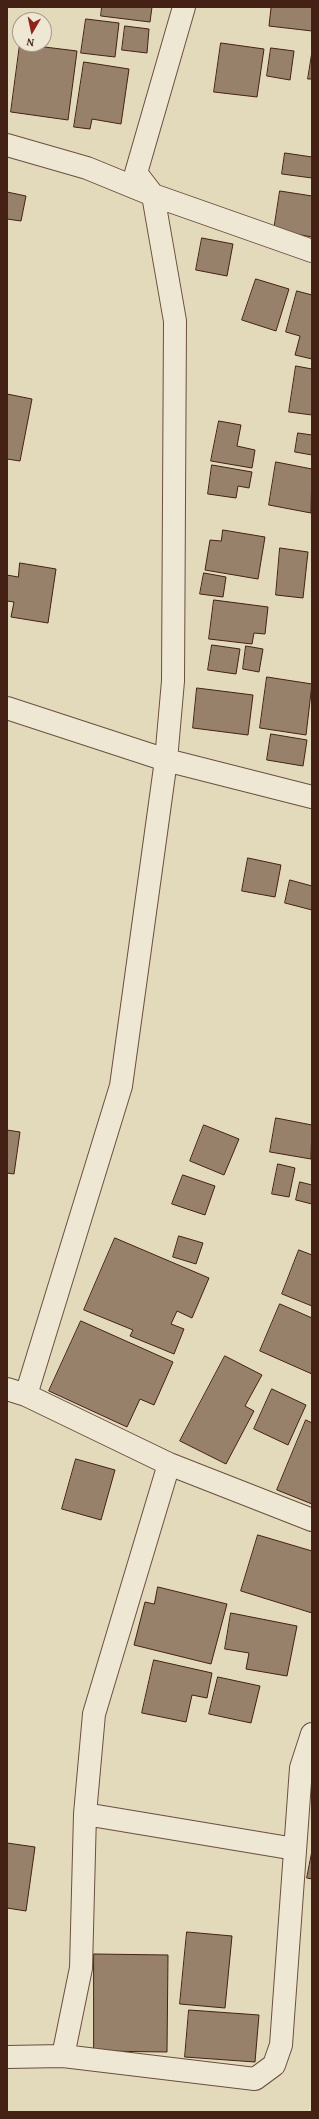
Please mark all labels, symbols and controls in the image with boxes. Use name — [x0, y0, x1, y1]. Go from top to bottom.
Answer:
north arrow — [12, 12, 52, 52]
text: N — [25, 34, 35, 51]

